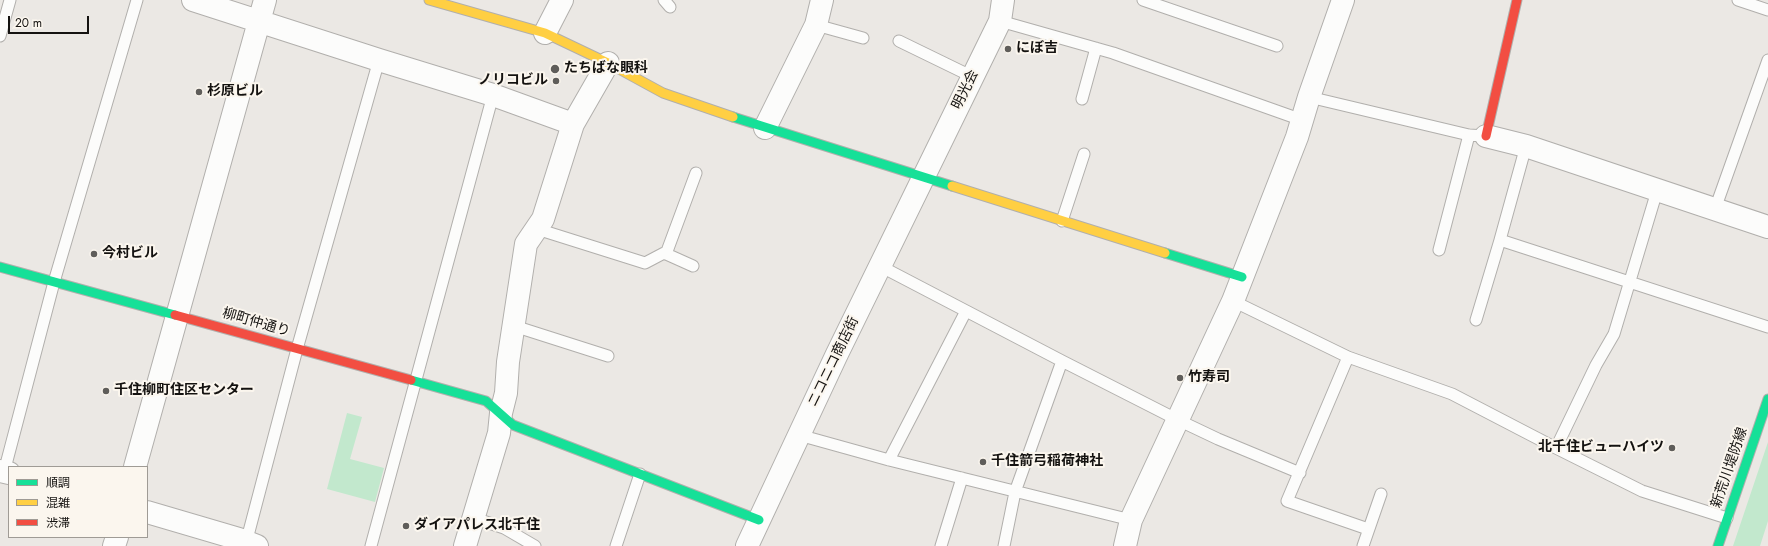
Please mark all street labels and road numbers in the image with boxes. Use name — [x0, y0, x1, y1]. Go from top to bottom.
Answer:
street label: 明光会 — [949, 67, 983, 113]
street label: 柳町仲通り — [220, 305, 292, 341]
street label: ニコニコ商店街 — [805, 314, 863, 410]
street label: 新荒川堤防線 — [1708, 426, 1752, 510]

